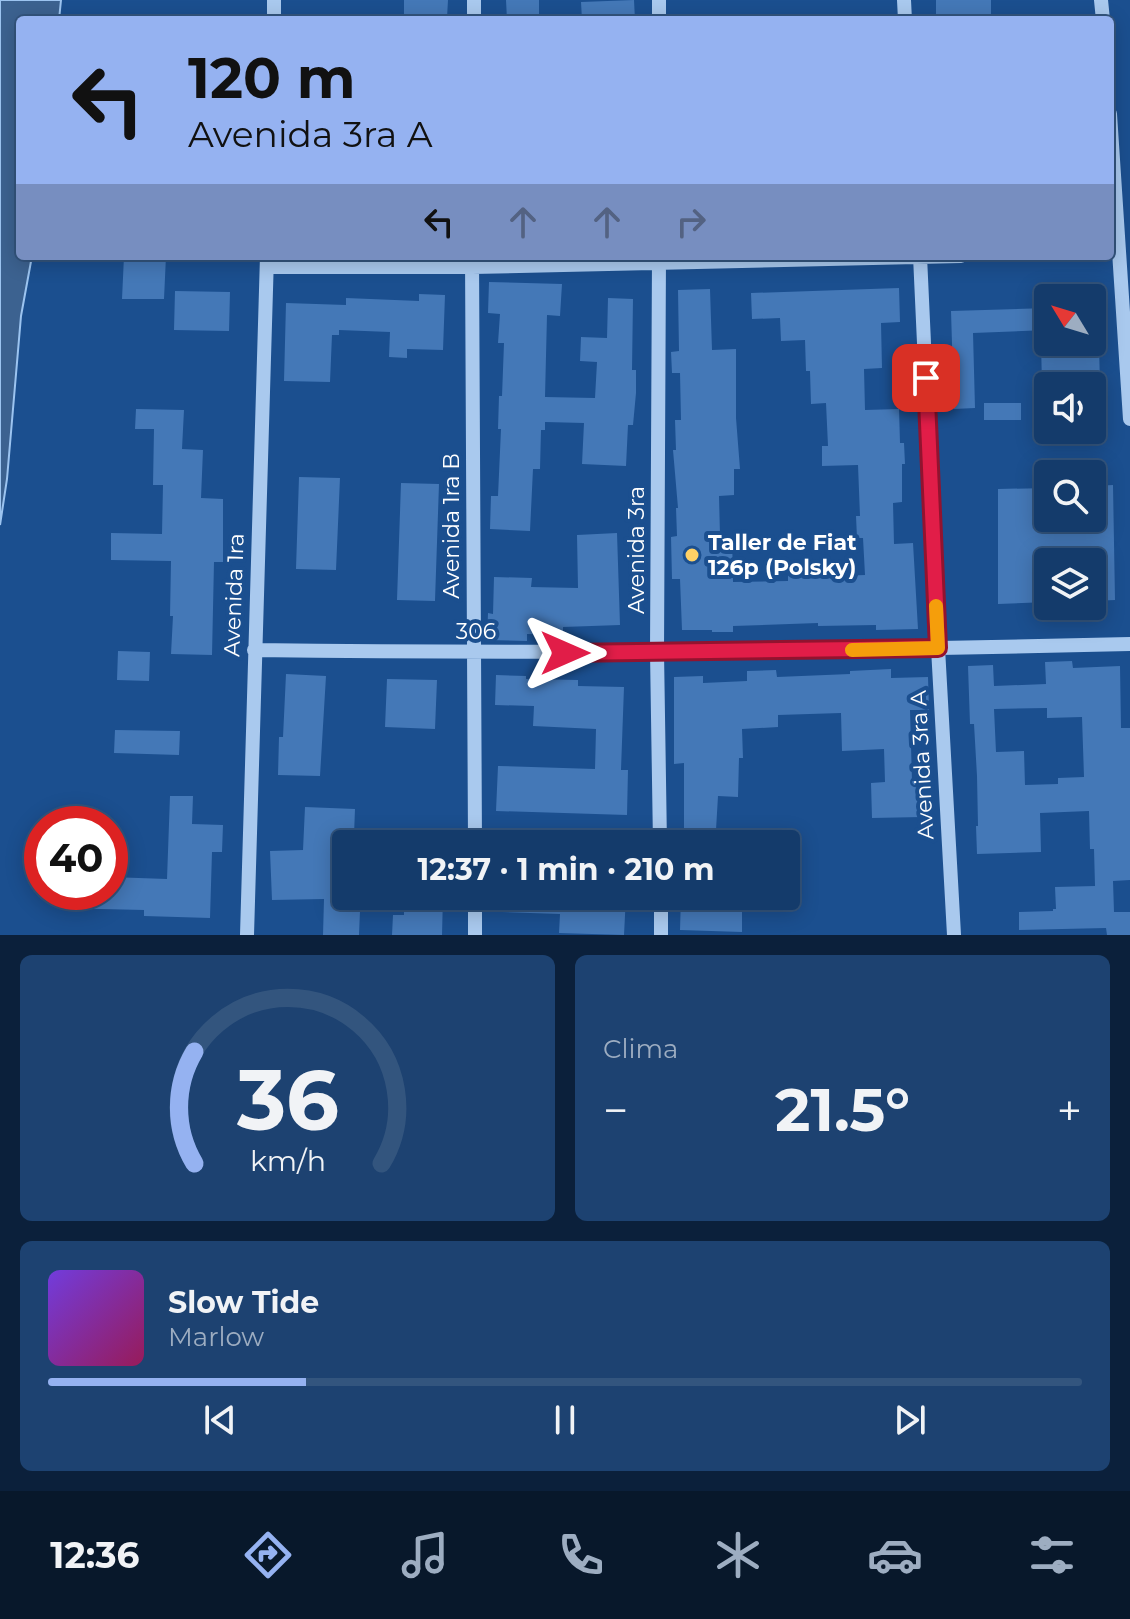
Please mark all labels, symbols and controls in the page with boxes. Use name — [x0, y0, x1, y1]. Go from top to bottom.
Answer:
text: 120 m — [188, 44, 356, 112]
icon: left — [56, 48, 160, 152]
text: Avenida 3ra A — [188, 112, 432, 156]
icon: left — [417, 200, 461, 244]
icon: ahead — [501, 200, 545, 244]
icon: ahead — [585, 200, 629, 244]
icon: right — [669, 200, 713, 244]
north arrow — [1034, 284, 1106, 356]
map controls — [1034, 284, 1106, 620]
pin — [892, 344, 960, 412]
icon: arrive — [904, 356, 948, 400]
button: sound — [1034, 372, 1106, 444]
street label: Avenida 1ra B — [438, 453, 465, 599]
button: search — [1034, 460, 1106, 532]
street label: Avenida 3ra — [623, 486, 650, 614]
place label: Taller de Fiat 126p (Polsky) — [708, 529, 857, 581]
street label: Avenida 1ra — [218, 533, 250, 657]
marker: Taller de Fiat 126p (Polsky) — [683, 546, 701, 564]
button: layers — [1034, 548, 1106, 620]
position arrow — [523, 611, 607, 695]
street label: 306 — [456, 618, 496, 645]
street label: Avenida 3ra A — [905, 689, 939, 840]
speed limit sign: 40 — [24, 806, 128, 910]
text: 12:37 · 1 min · 210 m — [418, 851, 714, 888]
text: Clima — [603, 1033, 678, 1065]
text: 36 — [235, 1049, 339, 1151]
text: 21.5° — [775, 1073, 910, 1146]
text: − — [603, 1083, 628, 1137]
text: + — [1057, 1083, 1082, 1137]
text: km/h — [249, 1143, 326, 1178]
text: Slow Tide — [168, 1284, 319, 1321]
text: Marlow — [168, 1321, 264, 1353]
icon: previous — [198, 1398, 242, 1442]
icon: pause — [543, 1398, 587, 1442]
icon: next — [888, 1398, 932, 1442]
icon: directions — [240, 1527, 296, 1583]
icon: music — [397, 1527, 453, 1583]
icon: phone — [553, 1527, 609, 1583]
icon: climate — [710, 1527, 766, 1583]
icon: car — [867, 1527, 923, 1583]
icon: filters — [1024, 1527, 1080, 1583]
text: 12:36 — [50, 1533, 139, 1577]

